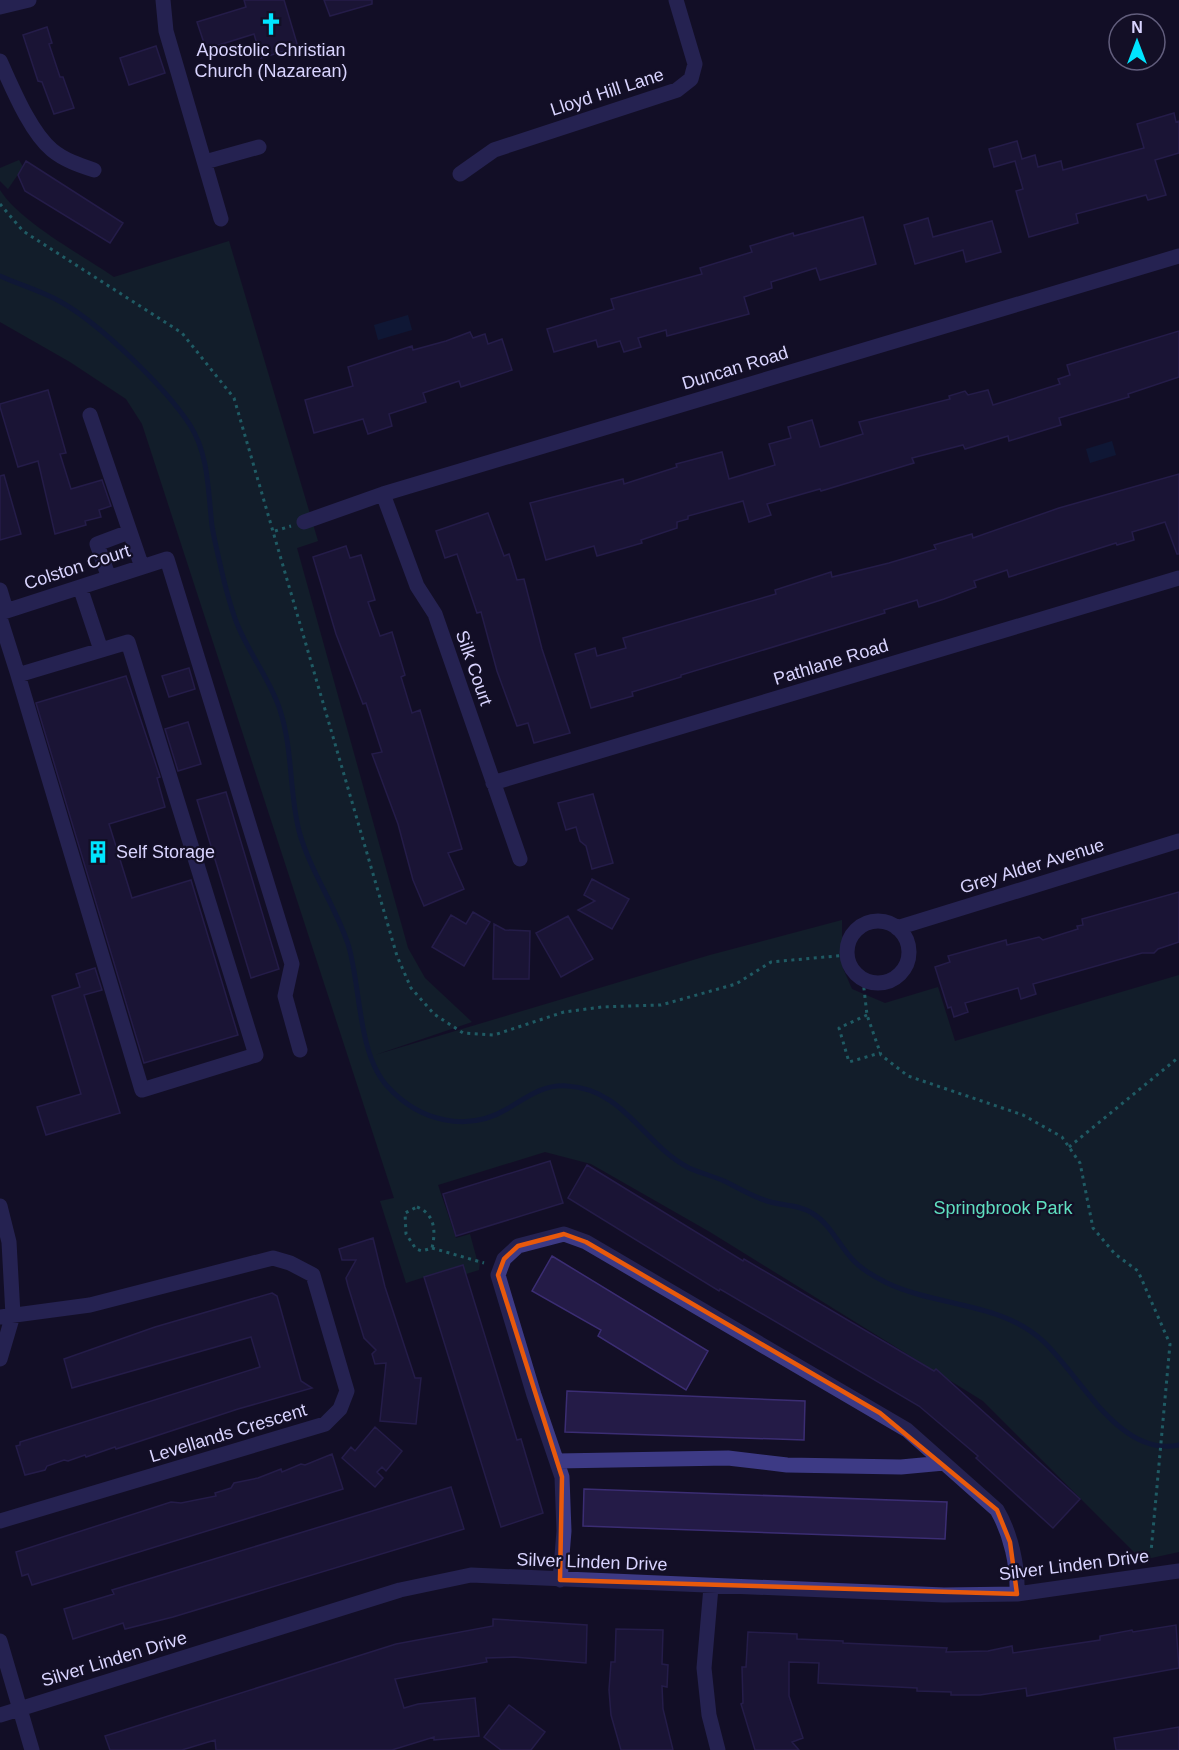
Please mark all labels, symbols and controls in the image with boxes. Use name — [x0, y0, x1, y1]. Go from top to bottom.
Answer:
church icon: Apostolic Christian Church (Nazarean) — [258, 11, 284, 37]
north arrow — [1107, 12, 1167, 72]
text: N — [1131, 19, 1143, 36]
place label: Apostolic Christian Church (Nazarean) — [194, 40, 348, 81]
street label: Lloyd Hill Lane — [548, 64, 666, 120]
street label: Duncan Road — [679, 342, 791, 394]
street label: Colston Court — [22, 540, 132, 594]
street label: Silk Court — [452, 628, 496, 708]
street label: Pathlane Road — [771, 635, 891, 689]
street label: Grey Alder Avenue — [957, 835, 1107, 897]
building icon: Self Storage — [85, 839, 111, 865]
place label: Self Storage — [116, 842, 215, 862]
park label: Springbrook Park — [933, 1198, 1074, 1218]
street label: Levellands Crescent — [147, 1400, 309, 1466]
street label: Silver Linden Drive — [998, 1546, 1150, 1584]
street label: Silver Linden Drive — [516, 1549, 668, 1575]
street label: Silver Linden Drive — [39, 1627, 189, 1691]

